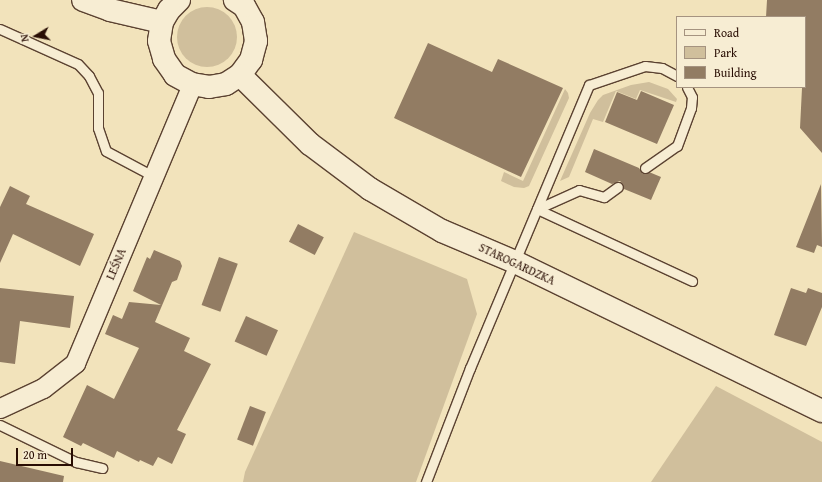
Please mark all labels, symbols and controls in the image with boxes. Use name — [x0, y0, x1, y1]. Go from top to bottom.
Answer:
north arrow — [16, 16, 56, 56]
legend — [676, 16, 806, 88]
text: Road — [714, 24, 739, 41]
text: N — [16, 33, 33, 43]
text: Park — [714, 44, 737, 61]
text: Building — [714, 64, 757, 81]
street label: STAROGARDZKA — [477, 240, 557, 288]
street label: LEŚNA — [103, 246, 129, 282]
scale bar — [18, 440, 75, 466]
text: 20 m — [23, 446, 47, 463]

